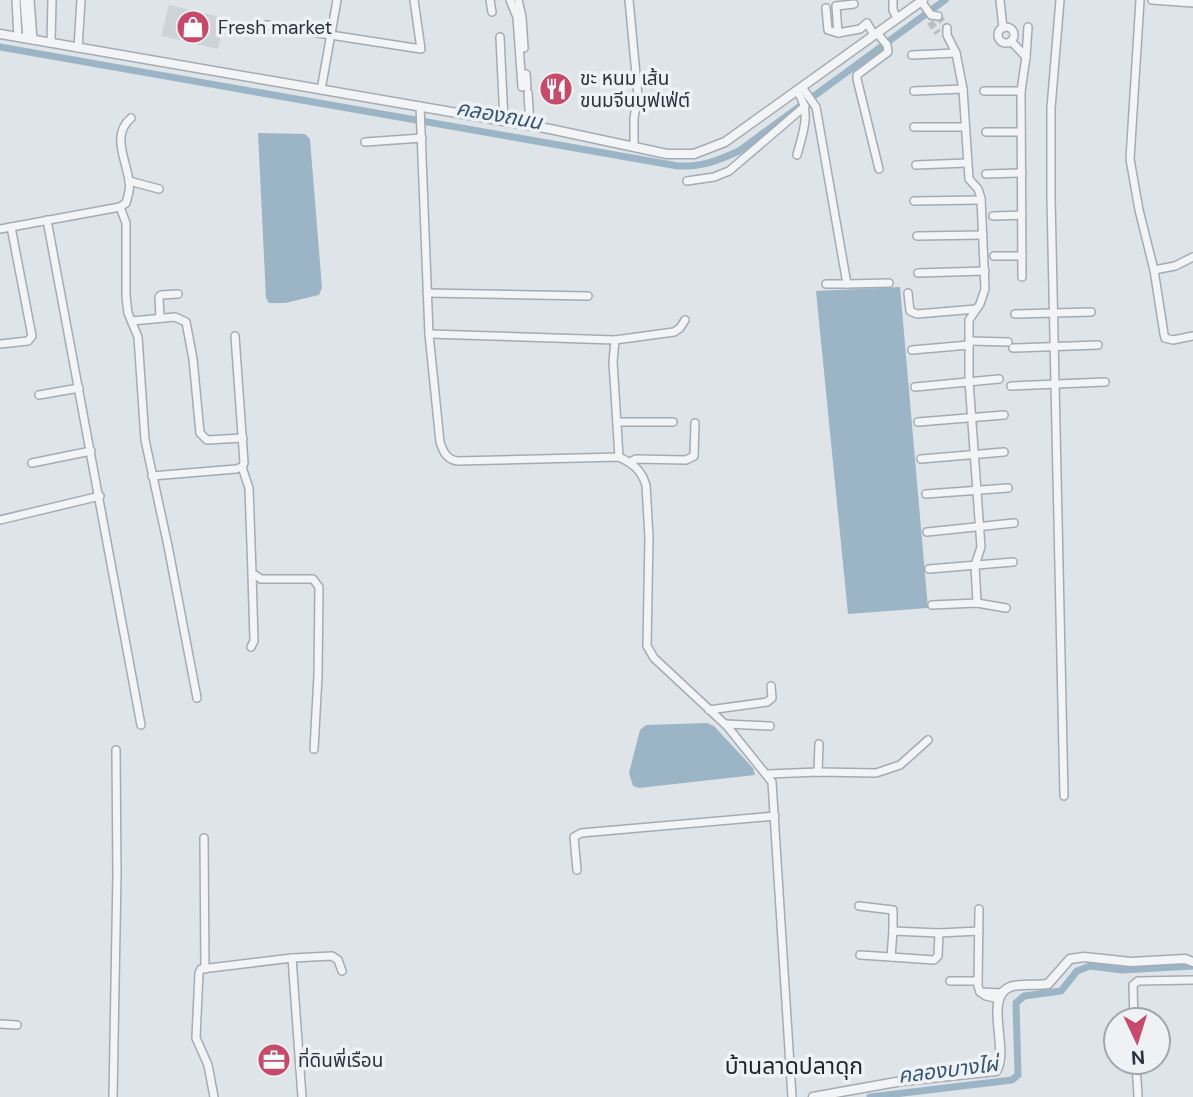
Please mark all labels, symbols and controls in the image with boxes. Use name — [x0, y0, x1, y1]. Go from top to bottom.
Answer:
shop icon: Fresh market — [174, 8, 212, 46]
place label: Fresh market — [218, 15, 332, 40]
place label: ขะ หนม เส้น ขนมจีนบุฟเฟ่ต์ — [580, 66, 690, 113]
restaurant icon: ขะ หนม เส้น ขนมจีนบุฟเฟ่ต์ — [537, 70, 575, 108]
water label: คลองถนน — [454, 94, 545, 137]
north arrow — [1102, 1006, 1172, 1076]
office icon: ที่ดินพี่เรือน — [255, 1041, 293, 1079]
text: N — [1130, 1045, 1146, 1070]
place label: ที่ดินพี่เรือน — [298, 1047, 383, 1073]
water label: คลองบางไผ่ — [896, 1050, 1003, 1090]
district label: บ้านลาดปลาดุก — [725, 1051, 863, 1081]

